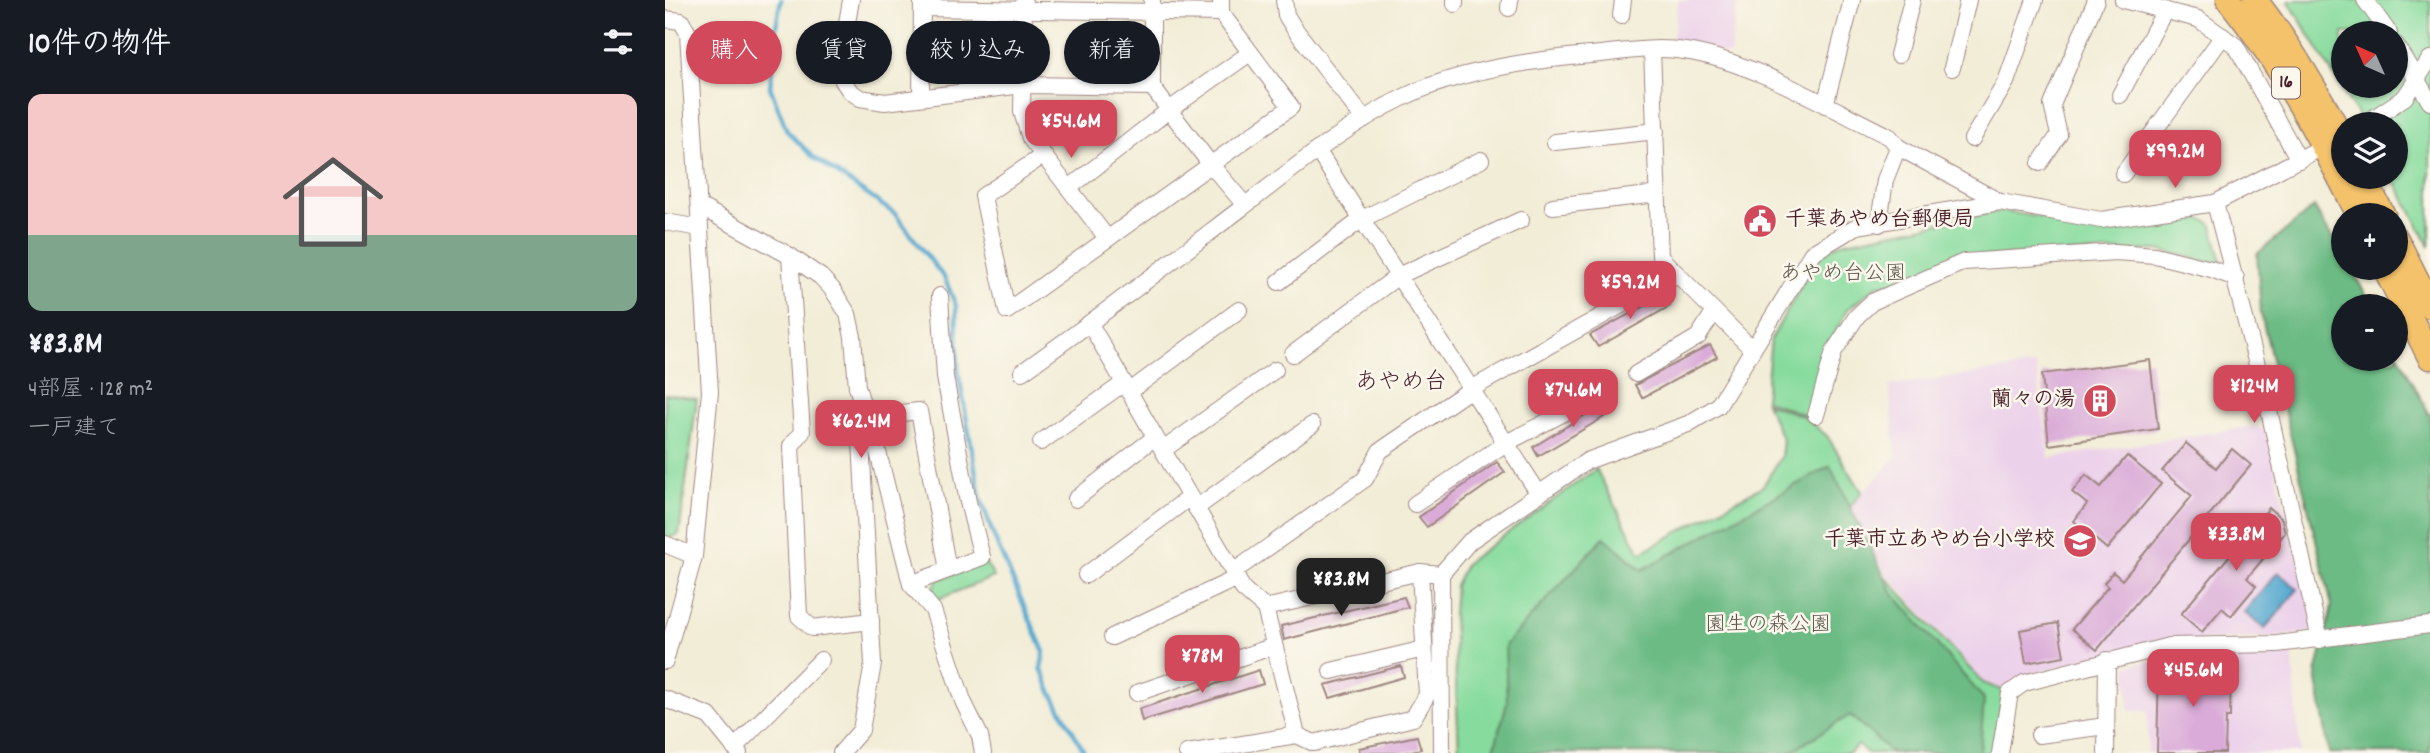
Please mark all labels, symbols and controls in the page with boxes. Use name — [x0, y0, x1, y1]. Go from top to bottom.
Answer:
chip: 購入 — [686, 21, 782, 84]
chip: 賃貸 — [796, 21, 892, 84]
chip: 絞り込み — [906, 21, 1050, 84]
chip: 新着 — [1064, 21, 1160, 84]
north arrow — [2331, 21, 2408, 98]
map controls — [2331, 21, 2408, 371]
icon: filters — [599, 23, 637, 61]
text: 10件の物件 — [28, 25, 171, 68]
road number: 16 — [2272, 68, 2300, 99]
pin: ¥54.6M — [1014, 100, 1128, 160]
text: ¥54.6M — [1041, 106, 1101, 139]
button: layers — [2331, 112, 2408, 189]
pin: ¥99.2M — [2118, 130, 2232, 190]
text: ¥99.2M — [2145, 136, 2205, 169]
icon: home — [270, 139, 396, 265]
public building icon: 千葉あやめ台郵便局 — [1741, 202, 1779, 240]
button: + — [2331, 203, 2408, 280]
place label: 千葉あやめ台郵便局 — [1785, 206, 1974, 236]
park label: あやめ台公園 — [1780, 260, 1906, 290]
pin: ¥59.2M — [1573, 262, 1687, 321]
text: ¥59.2M — [1600, 267, 1660, 300]
button: − — [2331, 294, 2408, 371]
text: ¥83.8M — [28, 325, 102, 368]
pin: ¥124M — [2205, 366, 2303, 425]
district label: あやめ台 — [1355, 367, 1447, 400]
pin: ¥74.6M — [1516, 370, 1630, 429]
text: ¥124M — [2229, 371, 2279, 404]
text: 4部屋 · 128 m² — [28, 374, 153, 407]
text: ¥74.6M — [1544, 375, 1602, 408]
building icon: 蘭々の湯 — [2081, 382, 2119, 420]
place label: 蘭々の湯 — [1991, 386, 2075, 416]
pin: ¥62.4M — [804, 400, 918, 460]
text: ¥62.4M — [831, 406, 891, 439]
text: 一戸建て — [28, 413, 120, 446]
pin: ¥33.8M — [2179, 514, 2293, 573]
text: ¥33.8M — [2207, 519, 2265, 552]
school or university icon: 千葉市立あやめ台小学校 — [2061, 522, 2099, 560]
place label: 千葉市立あやめ台小学校 — [1824, 526, 2055, 556]
pin: ¥83.8M — [1284, 558, 1398, 618]
text: ¥83.8M — [1312, 564, 1370, 597]
park label: 園生の森公園 — [1705, 611, 1831, 641]
pin: ¥78M — [1161, 636, 1243, 695]
text: ¥78M — [1181, 641, 1223, 674]
pin: ¥45.6M — [2136, 650, 2250, 709]
text: ¥45.6M — [2163, 655, 2223, 688]

